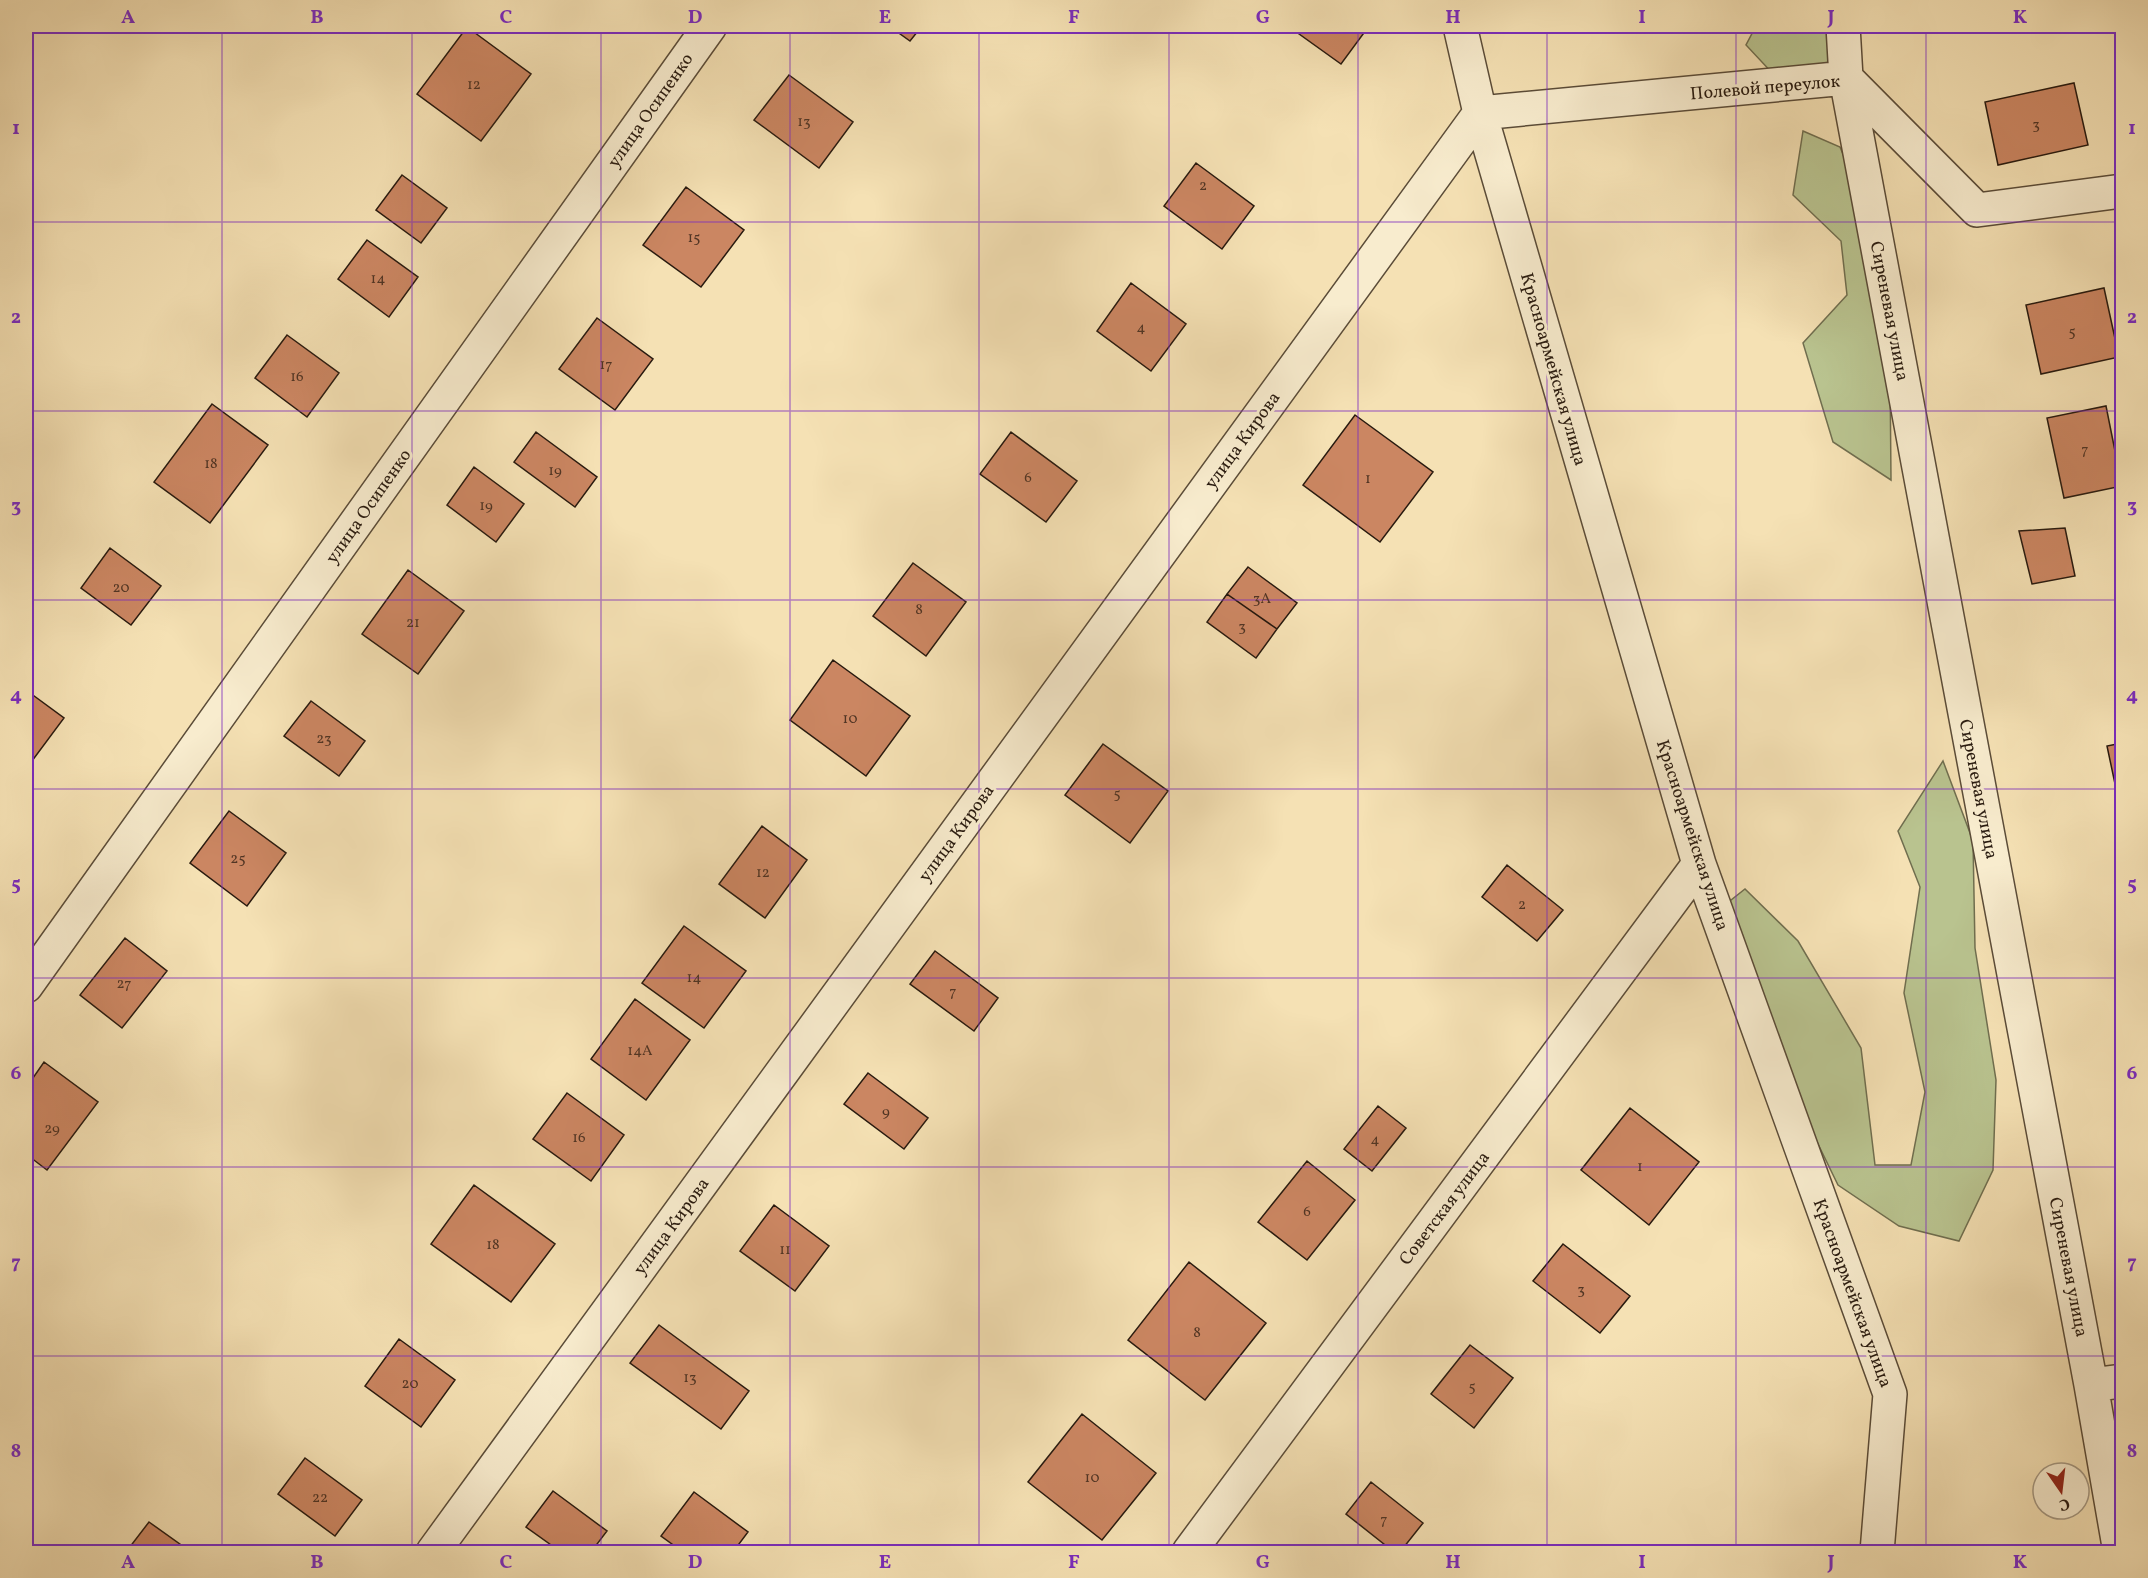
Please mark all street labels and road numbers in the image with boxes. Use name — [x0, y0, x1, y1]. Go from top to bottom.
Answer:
street label: улица Осипенко — [602, 49, 700, 173]
street label: Полевой переулок — [1689, 69, 1842, 108]
street label: Сиреневая улица — [1863, 239, 1914, 383]
street label: Красноармейская улица — [1513, 270, 1592, 469]
street label: улица Кирова — [1199, 387, 1287, 495]
street label: улица Осипенко — [320, 445, 418, 569]
street label: Сиреневая улица — [1952, 717, 2003, 861]
street label: Красноармейская улица — [1649, 737, 1734, 934]
street label: улица Кирова — [913, 780, 1001, 888]
street label: Советская улица — [1394, 1147, 1496, 1271]
street label: улица Кирова — [628, 1173, 716, 1281]
street label: Красноармейская улица — [1806, 1195, 1897, 1392]
street label: Сиреневая улица — [2042, 1195, 2093, 1339]

